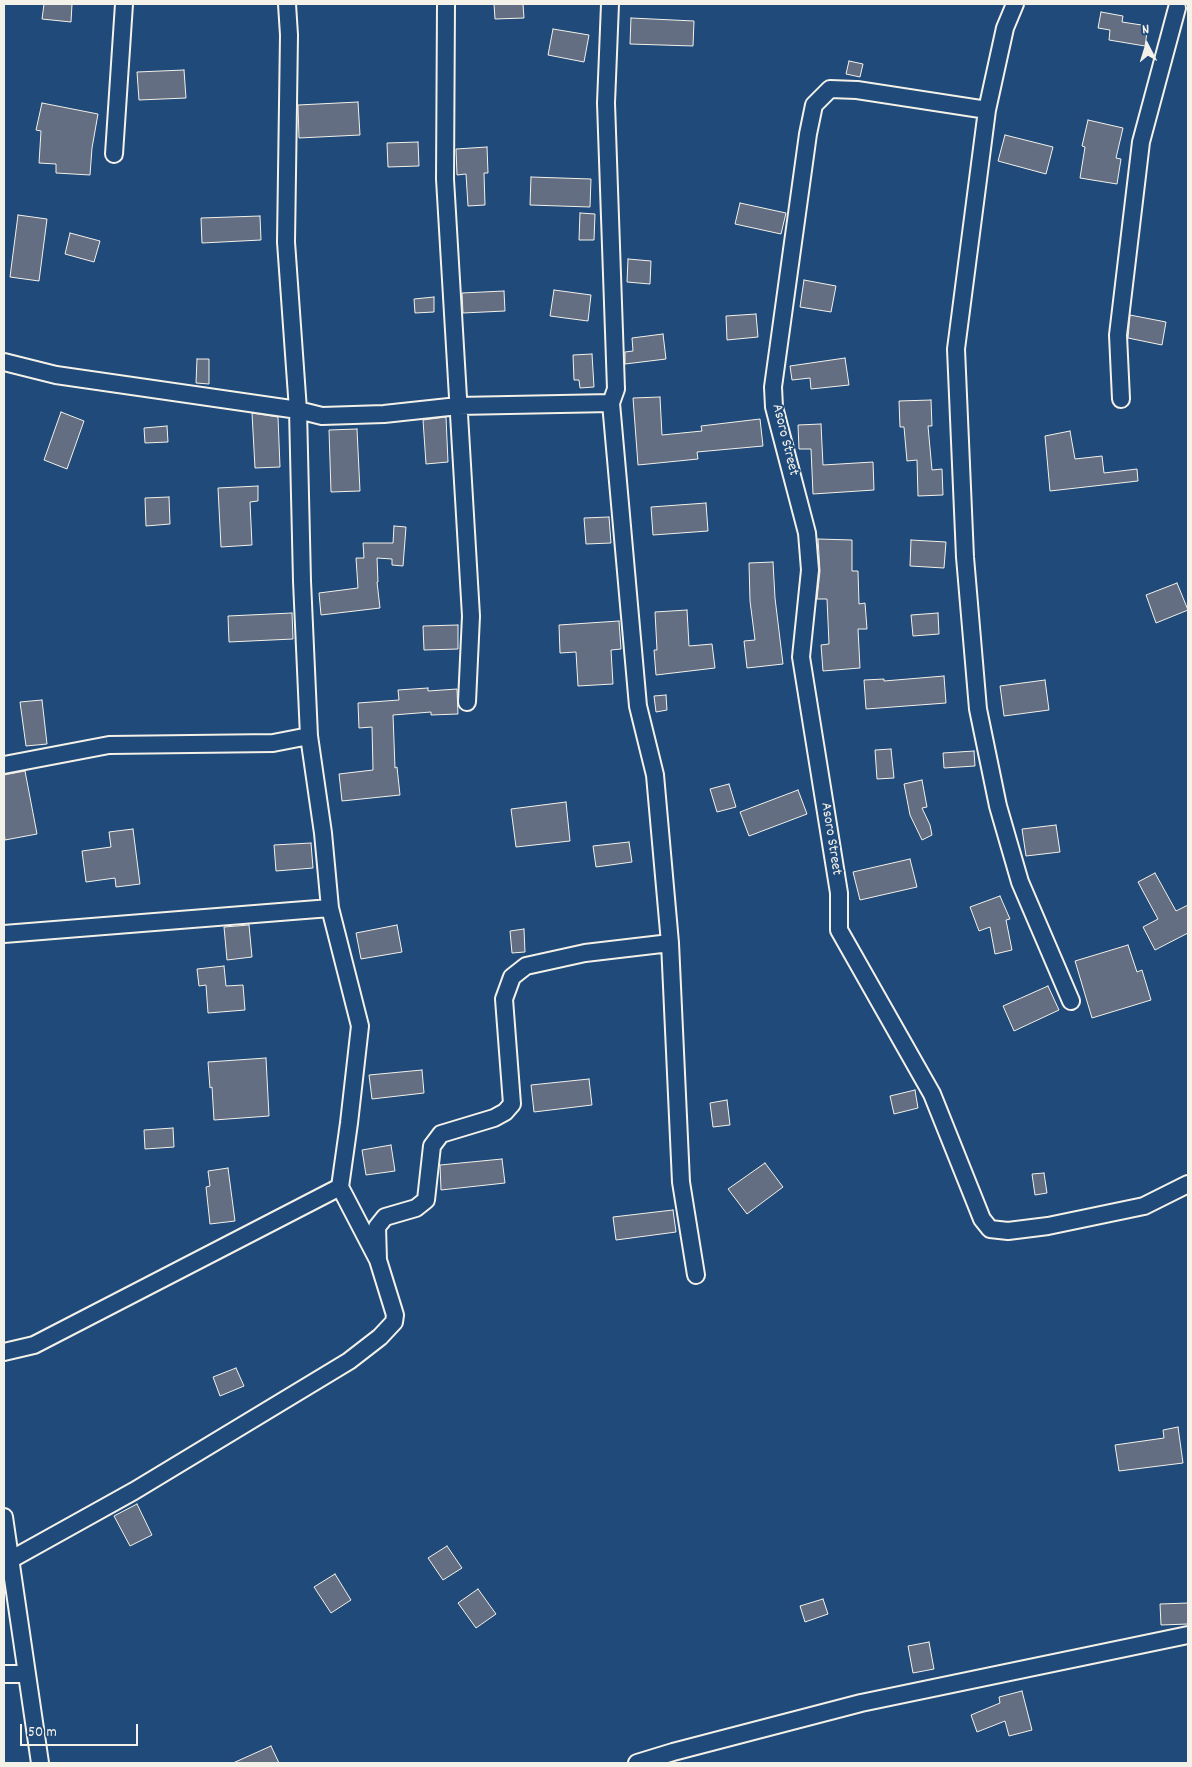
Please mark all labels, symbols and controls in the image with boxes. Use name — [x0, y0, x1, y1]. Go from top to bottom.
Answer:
north arrow — [1122, 20, 1172, 70]
text: N — [1141, 20, 1150, 40]
street label: Asoro Street — [766, 402, 802, 478]
street label: Asoro Street — [815, 801, 845, 877]
scale bar — [22, 1714, 140, 1746]
text: 50 m — [28, 1722, 57, 1744]

